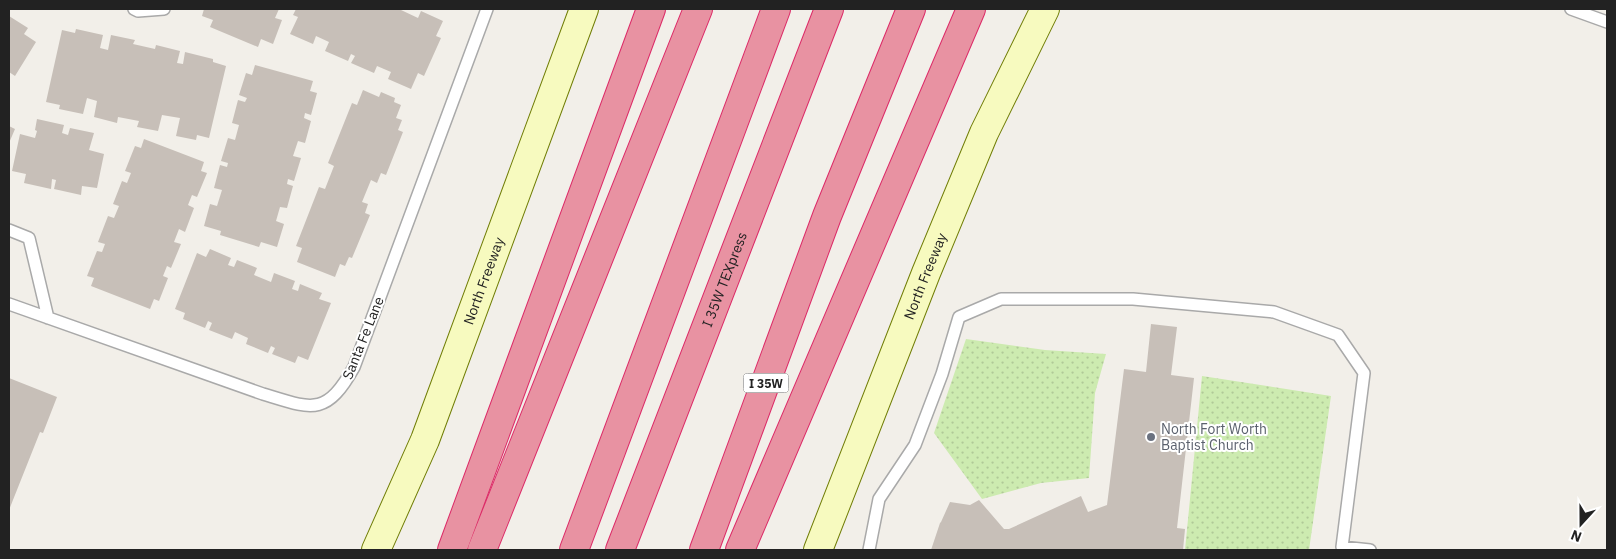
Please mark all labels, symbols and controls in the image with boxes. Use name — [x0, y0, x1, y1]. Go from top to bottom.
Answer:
street label: I 35W TEXpress — [698, 229, 751, 330]
street label: North Freeway — [900, 230, 951, 322]
street label: North Freeway — [459, 235, 508, 327]
street label: Santa Fe Lane — [338, 294, 388, 382]
road number: I 35W — [744, 373, 788, 392]
place label: North Fort Worth Baptist Church — [1161, 420, 1267, 454]
marker: North Fort Worth Baptist Church — [1145, 431, 1157, 443]
north arrow — [1556, 499, 1606, 549]
text: N — [1568, 526, 1584, 546]

